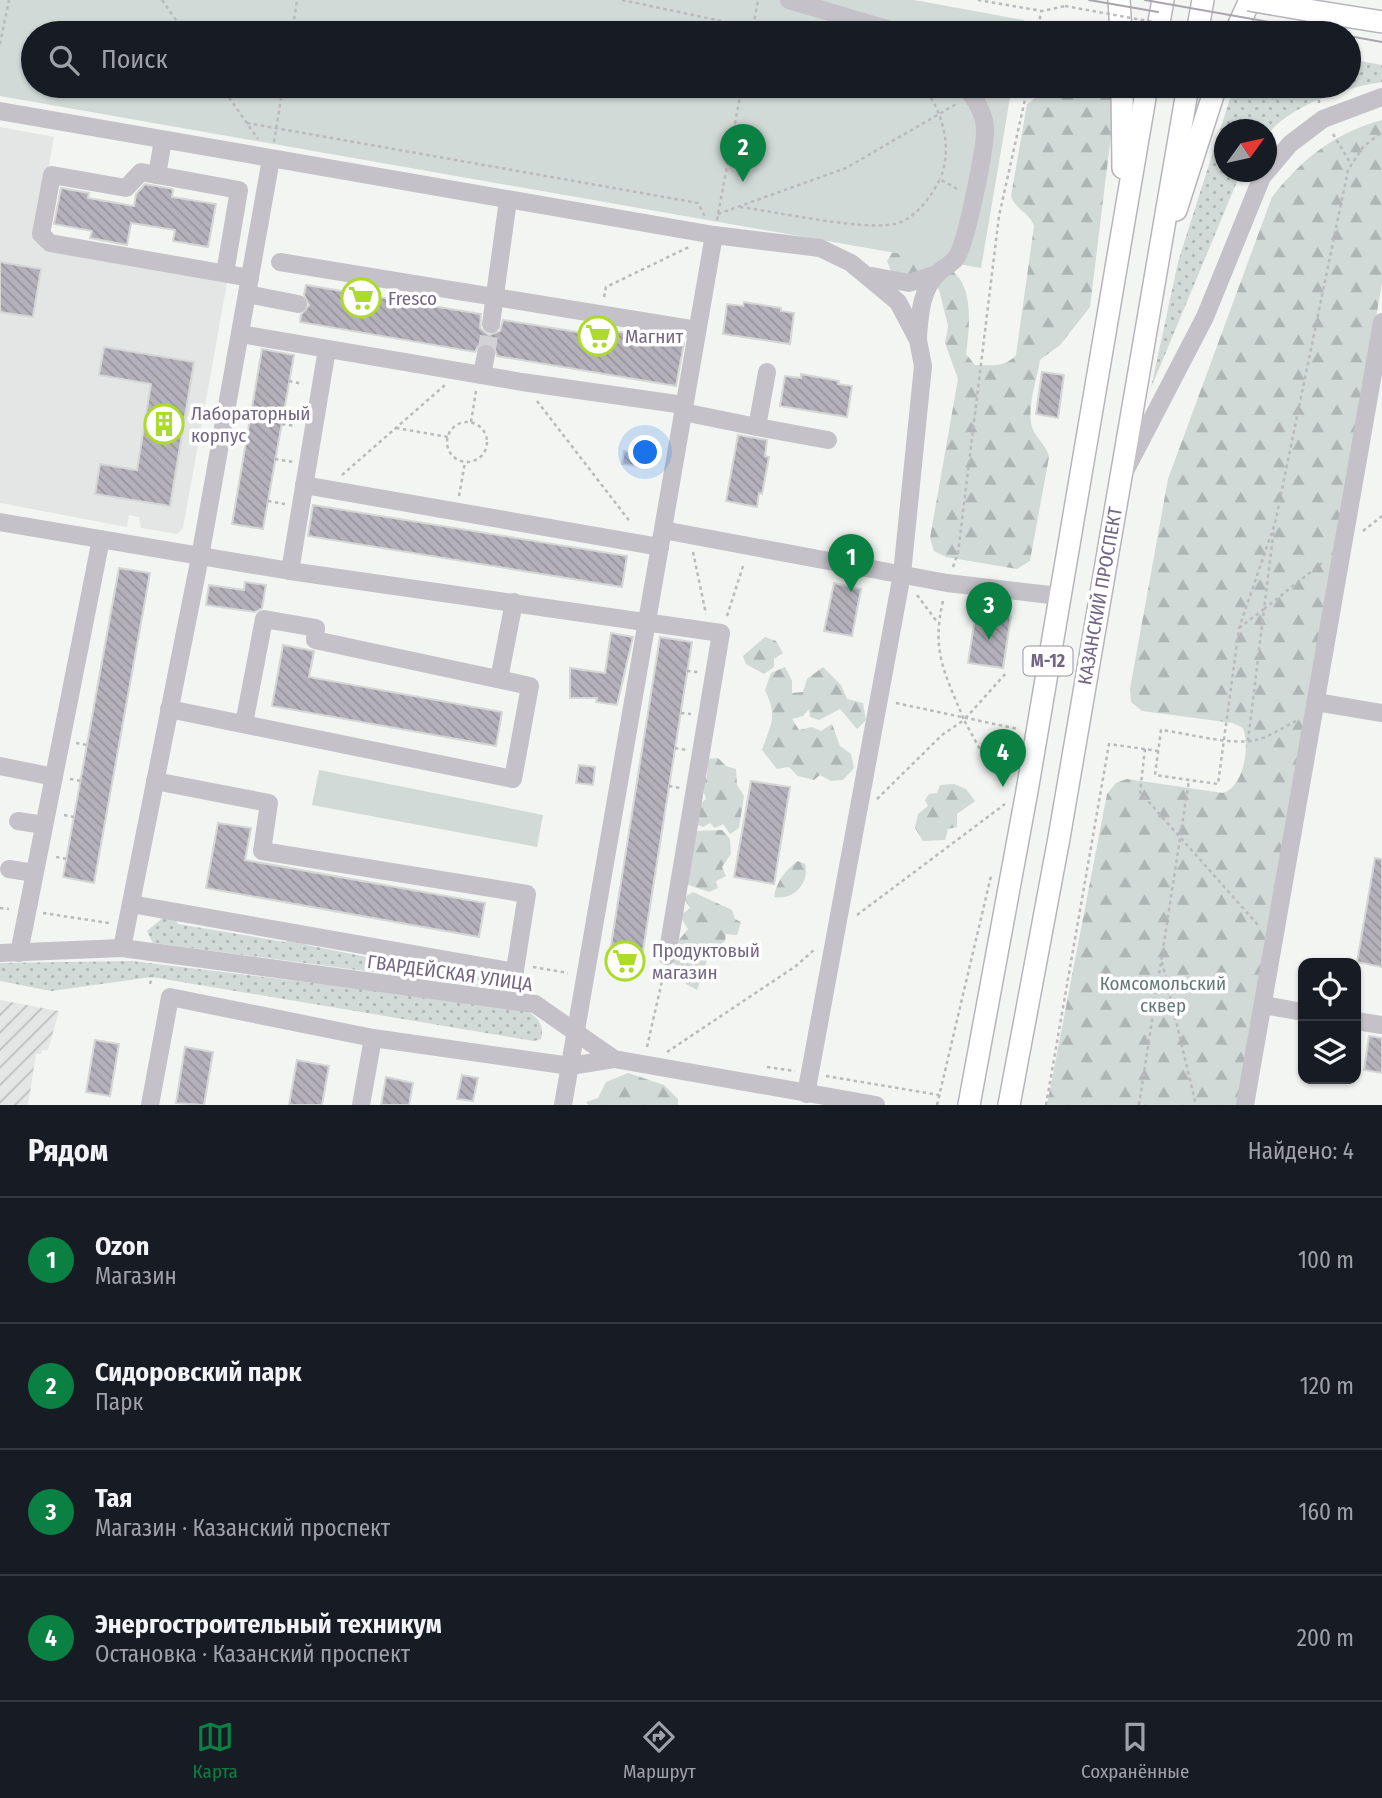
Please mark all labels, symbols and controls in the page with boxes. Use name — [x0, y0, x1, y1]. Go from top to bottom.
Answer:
search box — [21, 21, 1361, 98]
icon: search — [45, 41, 83, 79]
text: Поиск — [101, 44, 168, 75]
north arrow — [1214, 119, 1277, 182]
pin: 2 — [720, 124, 766, 182]
supermarket icon: Fresco — [340, 277, 382, 319]
place label: Fresco — [388, 287, 437, 310]
supermarket icon: Магнит — [577, 315, 619, 357]
place label: Магнит — [625, 325, 684, 348]
place label: Лабораторный корпус — [191, 402, 311, 447]
building icon: Лабораторный корпус — [143, 403, 185, 445]
your location — [628, 435, 662, 469]
street label: КАЗАНСКИЙ ПРОСПЕКТ — [1073, 505, 1127, 687]
pin: 1 — [828, 534, 874, 592]
pin: 3 — [966, 582, 1012, 640]
road number: М-12 — [1024, 646, 1072, 676]
pin: 4 — [980, 729, 1026, 787]
place label: Продуктовый магазин — [652, 939, 760, 984]
supermarket icon: Продуктовый магазин — [604, 940, 646, 982]
street label: ГВАРДЕЙСКАЯ УЛИЦА — [366, 950, 534, 996]
map controls — [1298, 958, 1361, 1084]
button: locate — [1298, 958, 1361, 1021]
park label: Комсомольский сквер — [1100, 972, 1226, 1017]
button: layers — [1298, 1021, 1361, 1084]
text: Рядом — [28, 1133, 108, 1169]
text: Найдено: 4 — [1248, 1137, 1354, 1165]
text: Ozon — [95, 1231, 149, 1262]
text: 1 — [46, 1246, 56, 1274]
text: 100 m — [1298, 1246, 1354, 1274]
text: Магазин — [95, 1262, 177, 1290]
text: Сидоровский парк — [95, 1357, 302, 1388]
text: 2 — [46, 1372, 56, 1400]
text: 120 m — [1300, 1372, 1354, 1400]
text: Парк — [95, 1388, 143, 1416]
text: Тая — [95, 1483, 133, 1514]
text: 3 — [46, 1498, 56, 1526]
text: 160 m — [1299, 1498, 1354, 1526]
text: Магазин · Казанский проспект — [95, 1514, 390, 1542]
text: Энергостроительный техникум — [95, 1609, 442, 1640]
text: 4 — [45, 1624, 57, 1652]
text: 200 m — [1297, 1624, 1354, 1652]
text: Остановка · Казанский проспект — [95, 1640, 410, 1668]
tab: Карта — [193, 1718, 238, 1783]
tab: Маршрут — [623, 1718, 696, 1783]
tab: Сохранённые — [1081, 1718, 1189, 1783]

